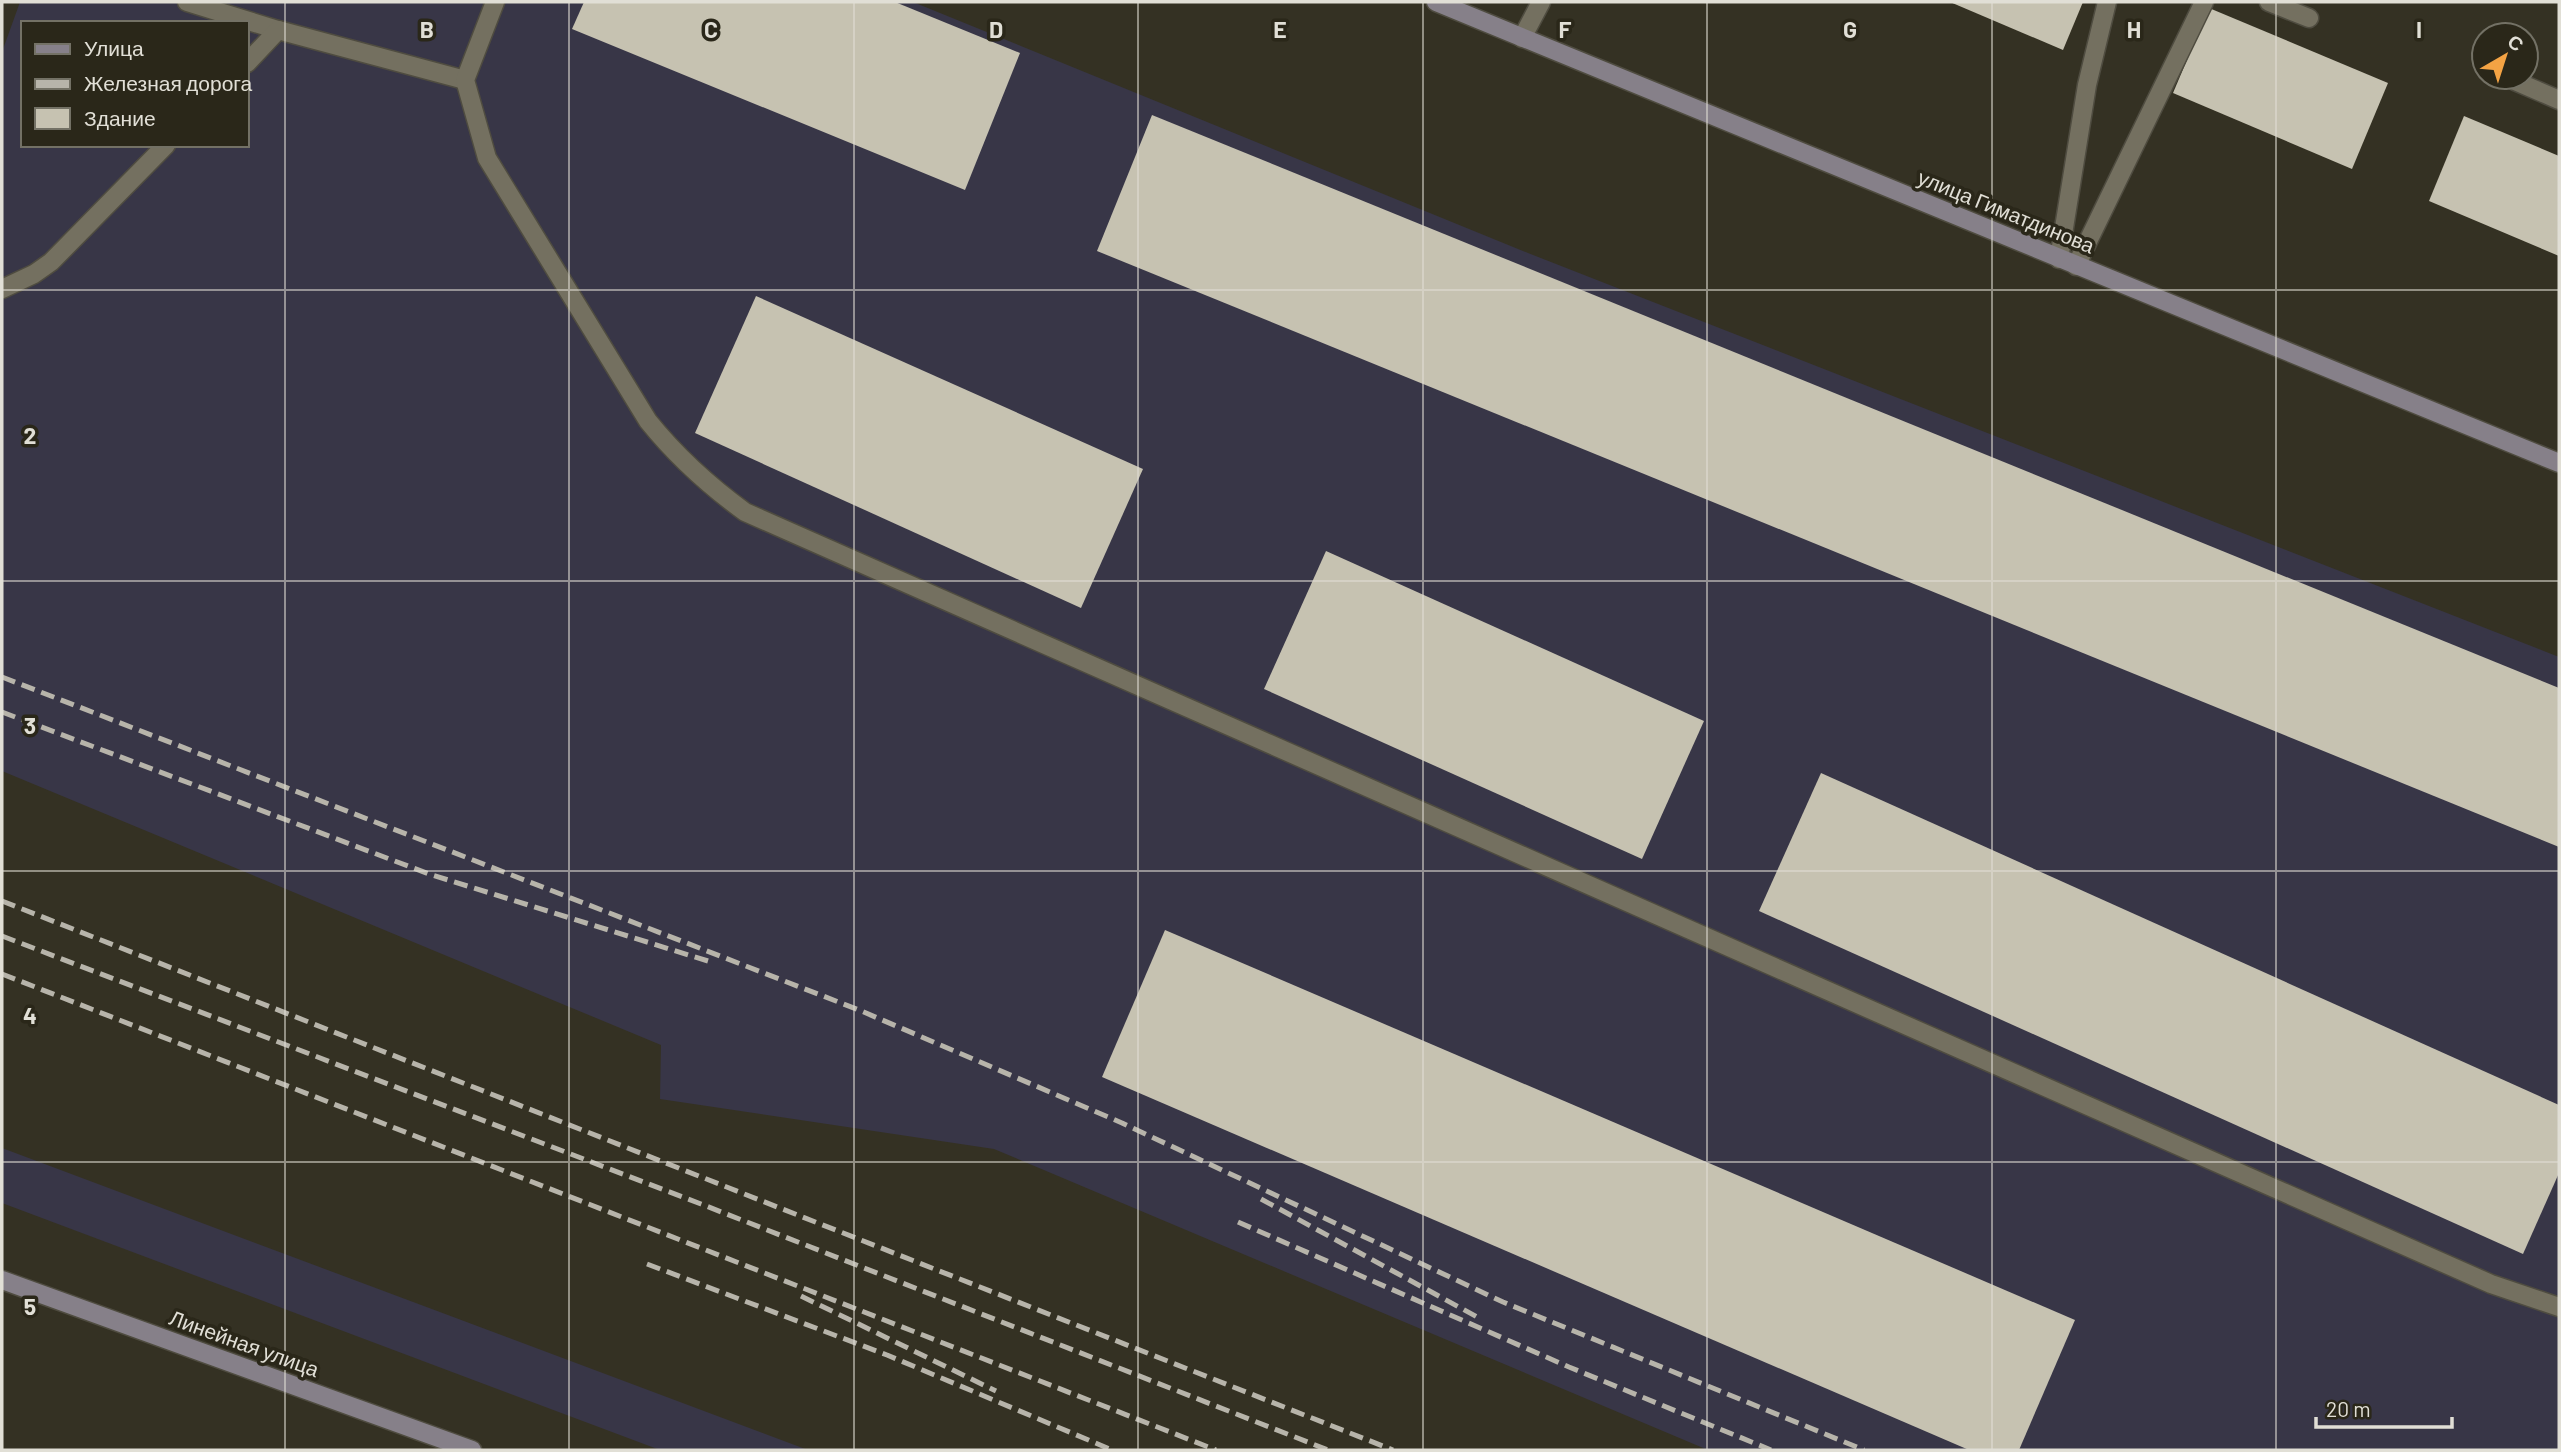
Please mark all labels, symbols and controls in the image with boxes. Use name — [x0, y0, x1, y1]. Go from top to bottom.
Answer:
text: B — [420, 15, 434, 43]
text: C — [704, 15, 718, 43]
text: D — [989, 15, 1003, 43]
text: E — [1273, 15, 1287, 43]
text: F — [1559, 15, 1572, 43]
text: G — [1843, 15, 1857, 43]
text: H — [2127, 15, 2141, 43]
text: I — [2416, 15, 2422, 43]
legend — [21, 21, 248, 147]
north arrow — [2470, 21, 2540, 91]
text: С — [2503, 29, 2529, 56]
text: Улица — [84, 35, 144, 60]
text: Железная дорога — [84, 70, 253, 95]
text: Здание — [84, 105, 156, 130]
street label: улица Гиматдинова — [1915, 164, 2099, 258]
text: 2 — [24, 421, 36, 449]
text: 3 — [24, 711, 36, 739]
text: 4 — [23, 1001, 37, 1029]
text: 5 — [24, 1292, 36, 1320]
street label: Линейная улица — [166, 1304, 323, 1381]
scale bar — [2316, 1386, 2452, 1430]
text: 20 m — [2326, 1396, 2371, 1421]

